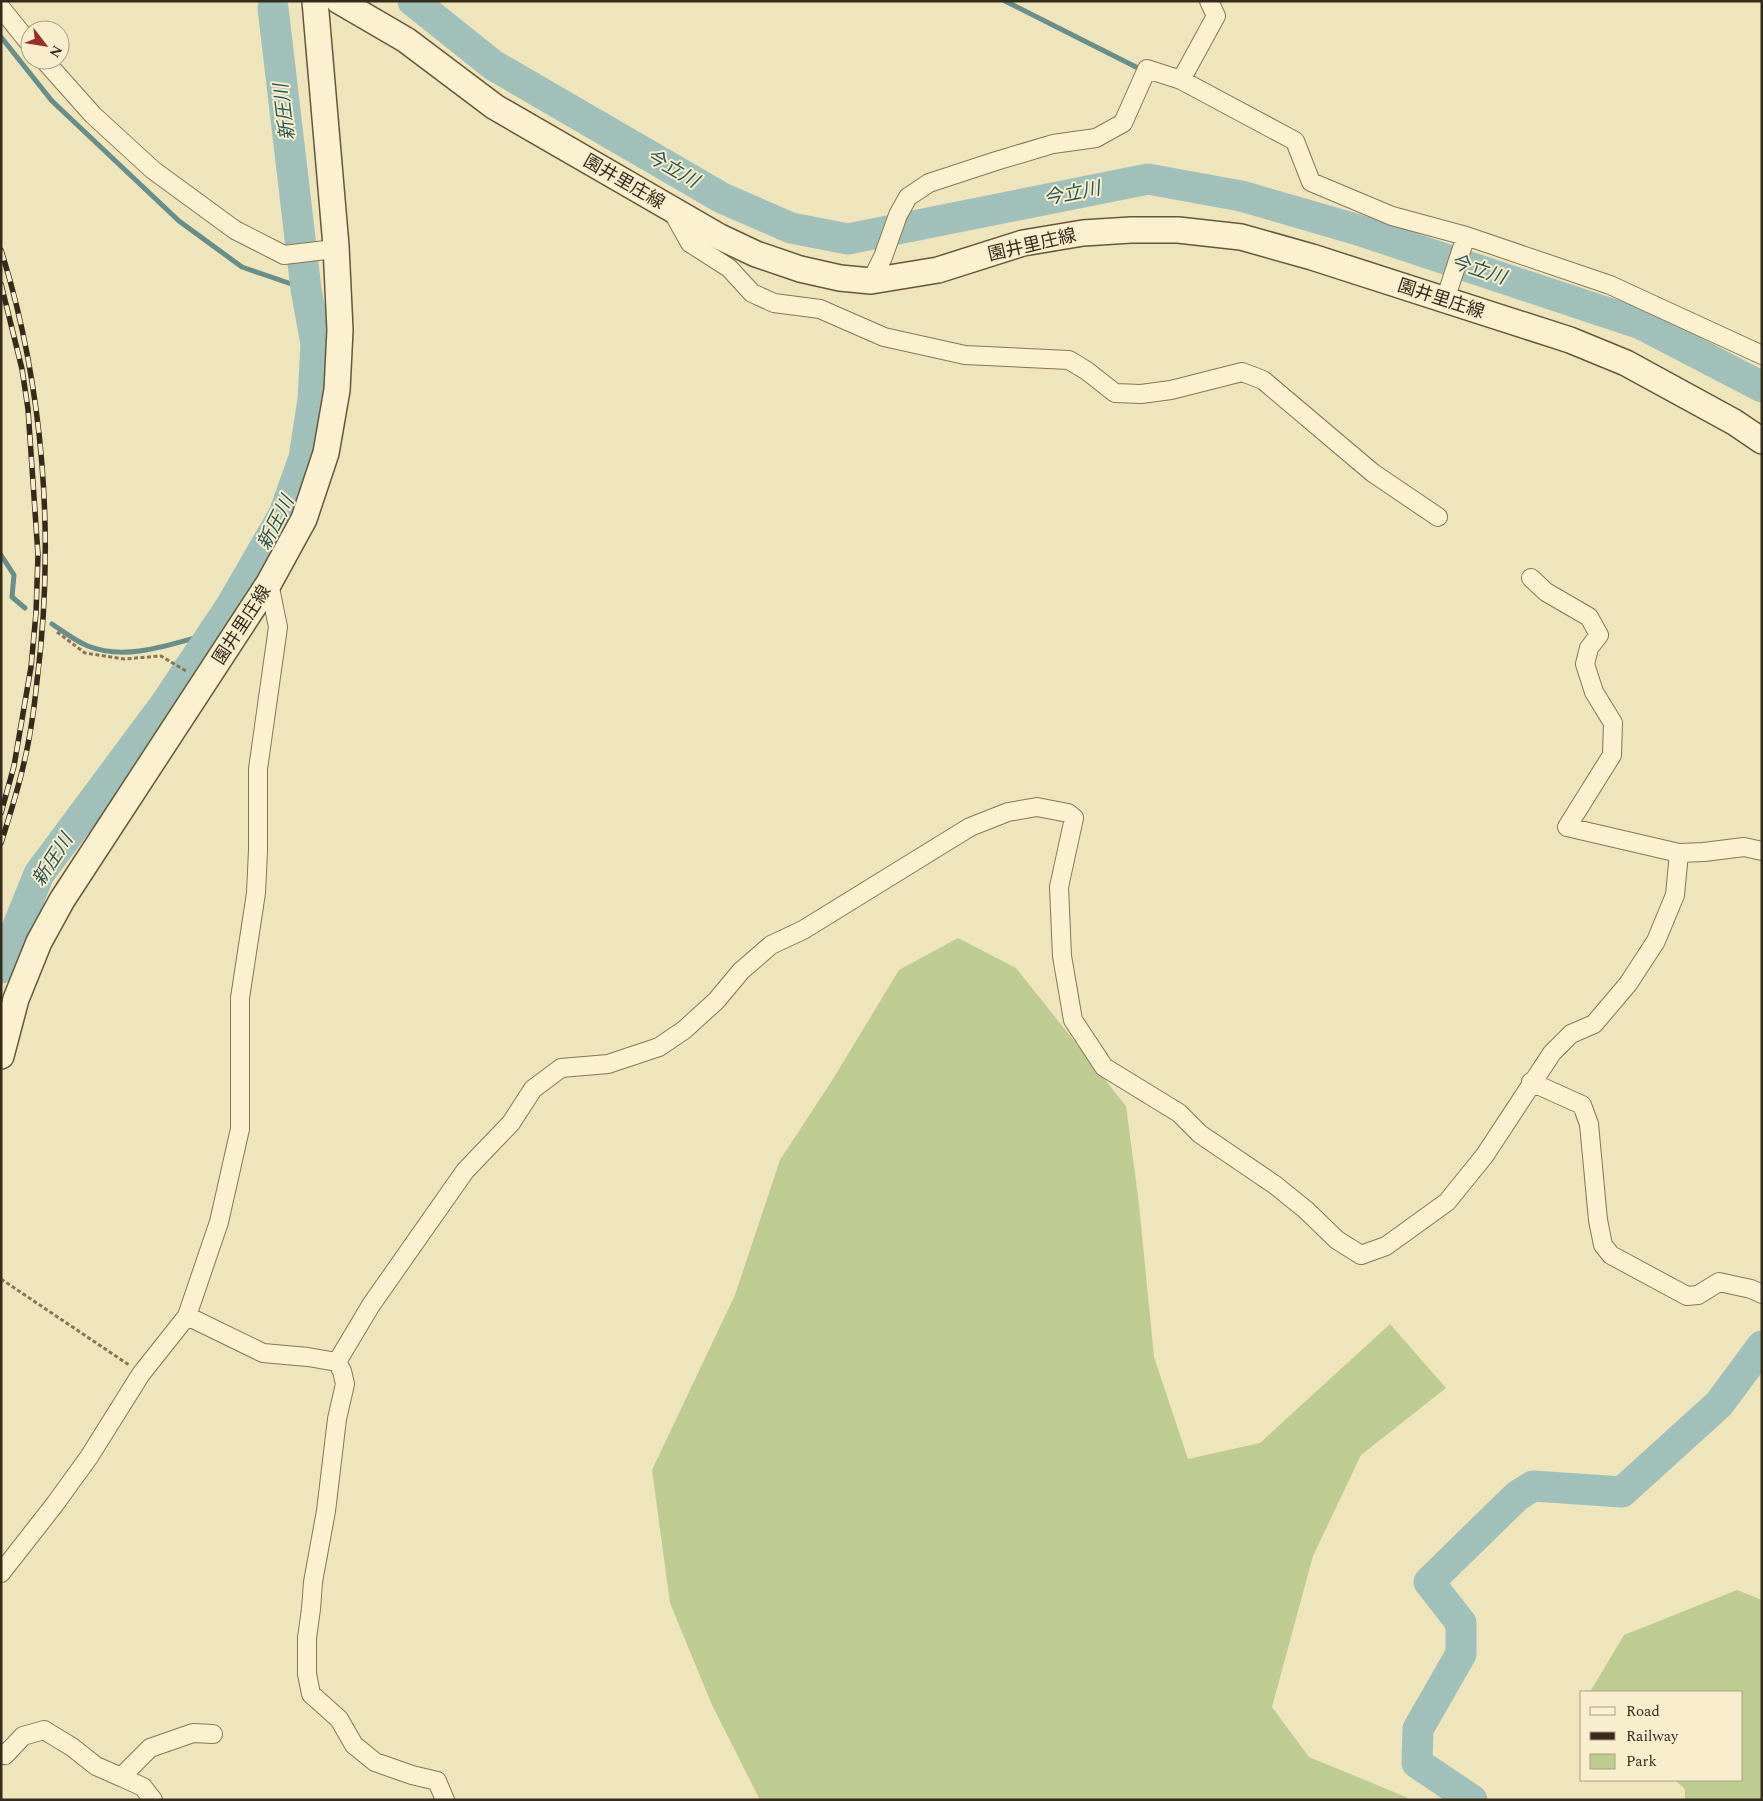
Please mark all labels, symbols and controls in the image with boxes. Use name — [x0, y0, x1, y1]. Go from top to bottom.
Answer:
north arrow — [20, 20, 70, 70]
text: N — [44, 41, 68, 62]
water label: 新圧川 — [267, 80, 303, 142]
water label: 今立川 — [640, 142, 706, 197]
street label: 園井里庄線 — [578, 148, 670, 216]
water label: 今立川 — [1041, 174, 1105, 214]
street label: 園井里庄線 — [985, 222, 1079, 268]
water label: 今立川 — [1446, 247, 1511, 293]
street label: 園井里庄線 — [1394, 272, 1488, 326]
water label: 新圧川 — [250, 489, 303, 555]
street label: 園井里庄線 — [206, 580, 278, 670]
water label: 新圧川 — [25, 827, 82, 892]
legend — [1580, 1691, 1743, 1781]
text: Road — [1626, 1700, 1660, 1723]
text: Railway — [1626, 1725, 1679, 1748]
text: Park — [1626, 1750, 1657, 1773]

